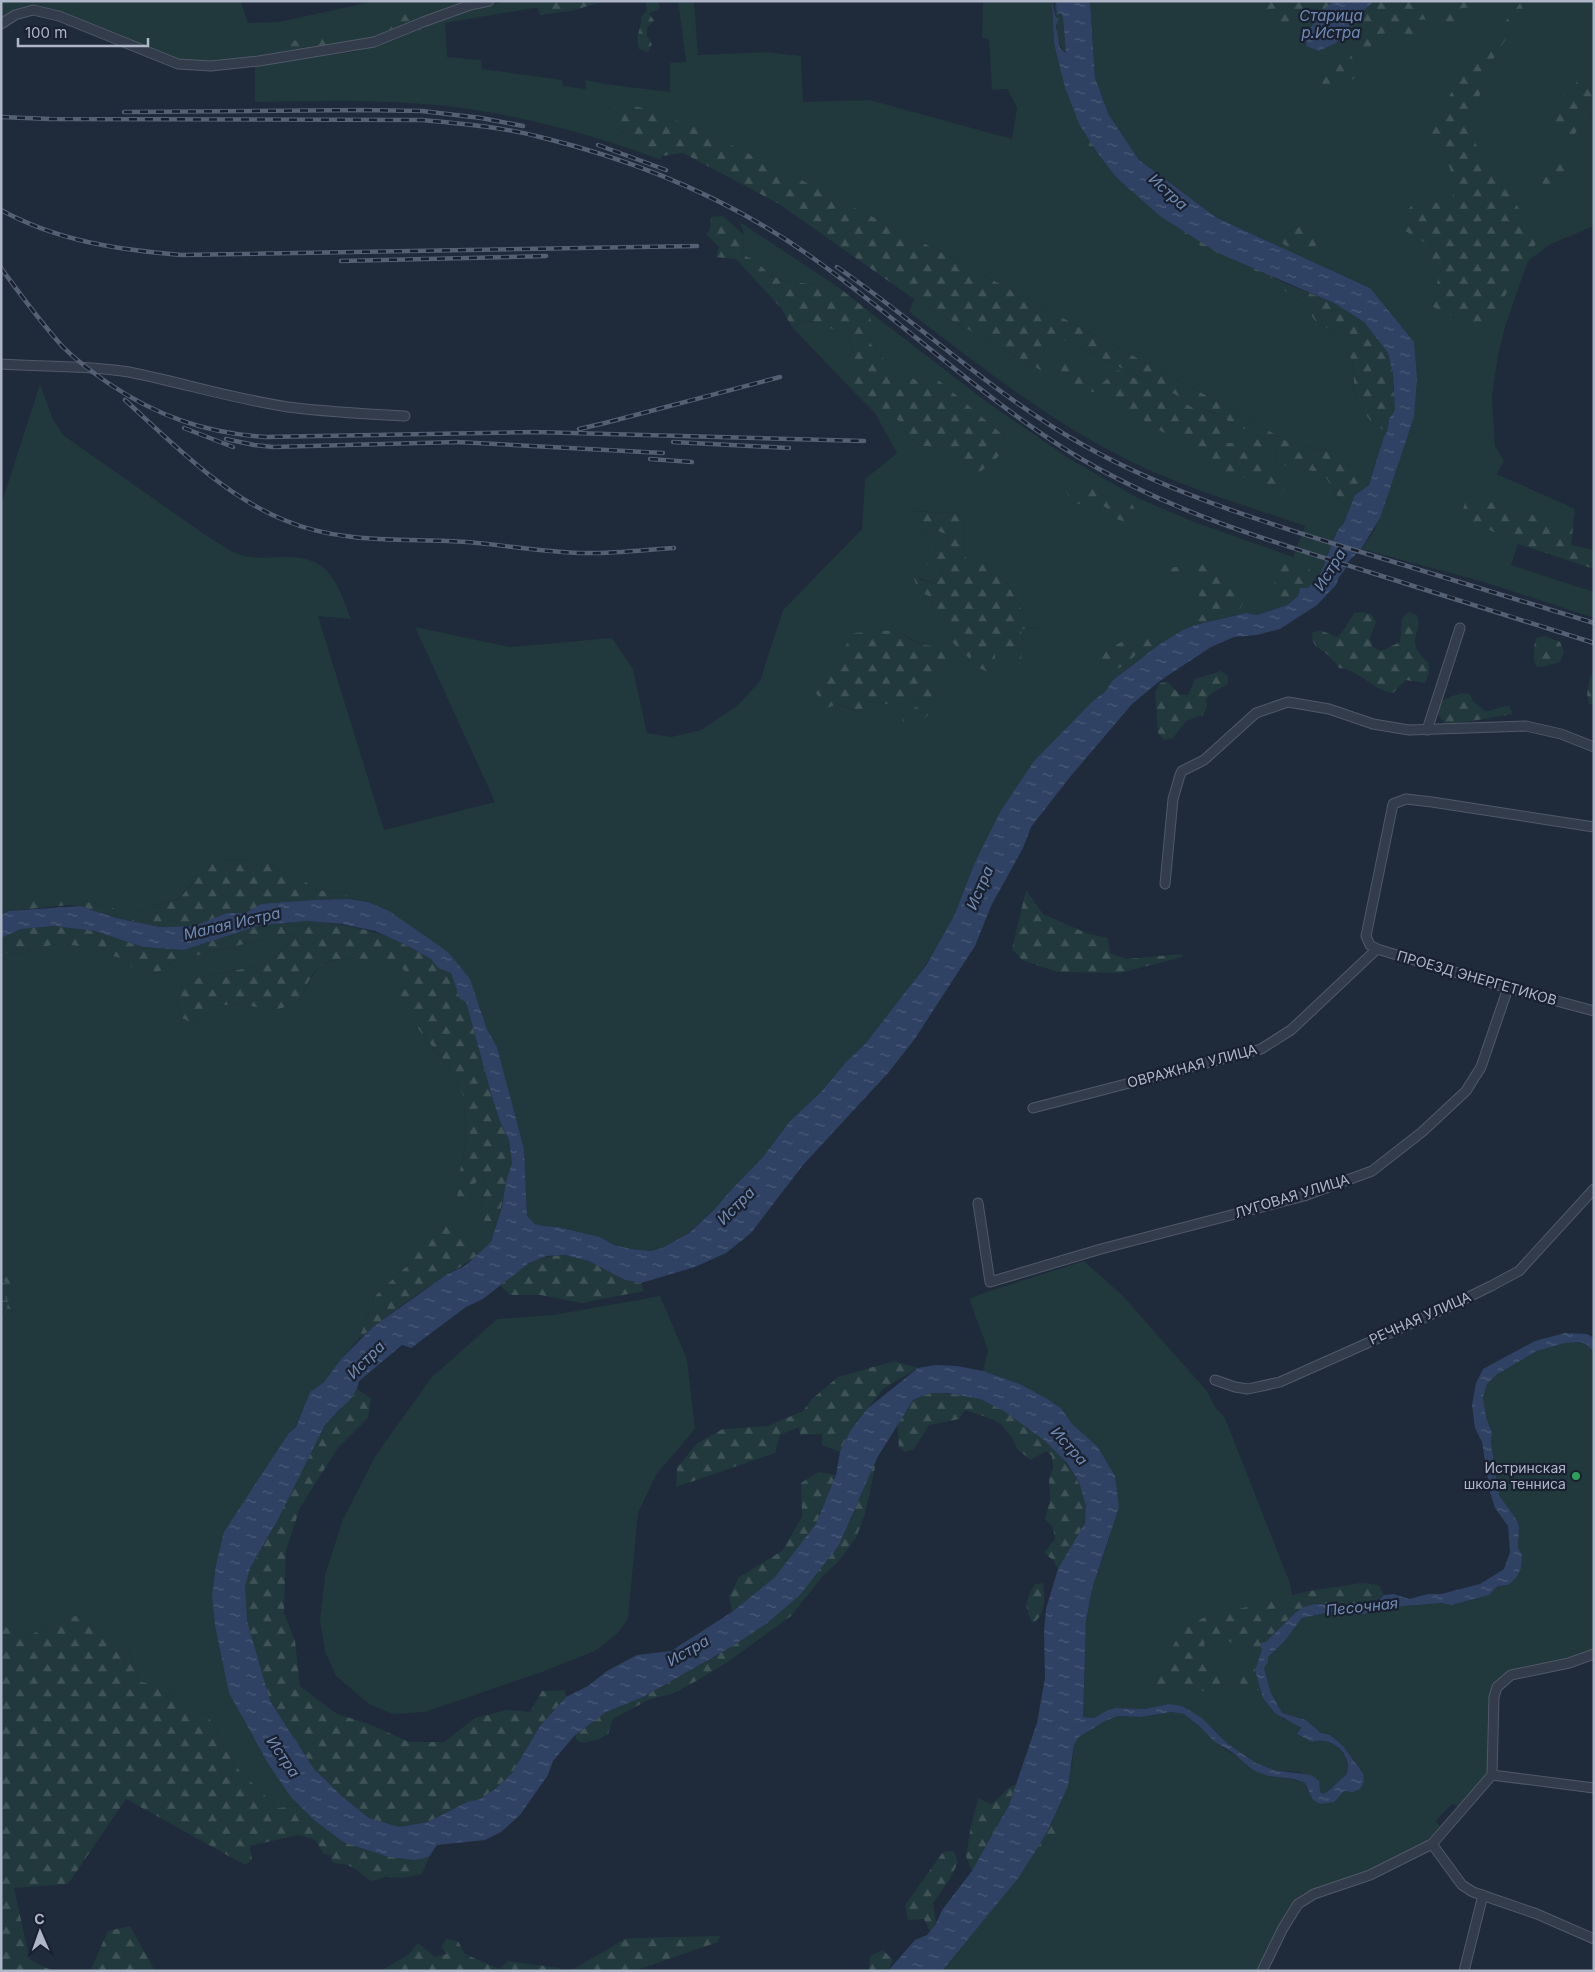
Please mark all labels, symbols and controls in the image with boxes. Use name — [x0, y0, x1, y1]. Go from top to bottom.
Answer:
water label: Старица р.Истра — [1299, 6, 1363, 42]
scale bar — [18, 15, 148, 47]
text: 100 m — [25, 23, 67, 42]
water label: Истра — [1145, 169, 1192, 214]
water label: Истра — [1309, 545, 1350, 594]
water label: Истра — [962, 863, 997, 913]
water label: Малая Истра — [182, 903, 282, 944]
street label: ПРОЕЗД ЭНЕРГЕТИКОВ — [1395, 947, 1559, 1008]
street label: ОВРАЖНАЯ УЛИЦА — [1125, 1040, 1259, 1091]
street label: ЛУГОВАЯ УЛИЦА — [1232, 1170, 1352, 1221]
water label: Истра — [713, 1183, 759, 1229]
street label: РЕЧНАЯ УЛИЦА — [1366, 1287, 1474, 1348]
water label: Истра — [343, 1337, 389, 1383]
water label: Истра — [1047, 1422, 1092, 1469]
place label: Истринская школа тенниса — [1464, 1459, 1566, 1492]
marker: Истринская школа тенниса — [1570, 1470, 1582, 1482]
water label: Песочная — [1325, 1593, 1399, 1620]
water label: Истра — [663, 1631, 712, 1670]
water label: Истра — [263, 1732, 304, 1781]
north arrow — [15, 1907, 65, 1957]
text: С — [34, 1910, 45, 1927]

